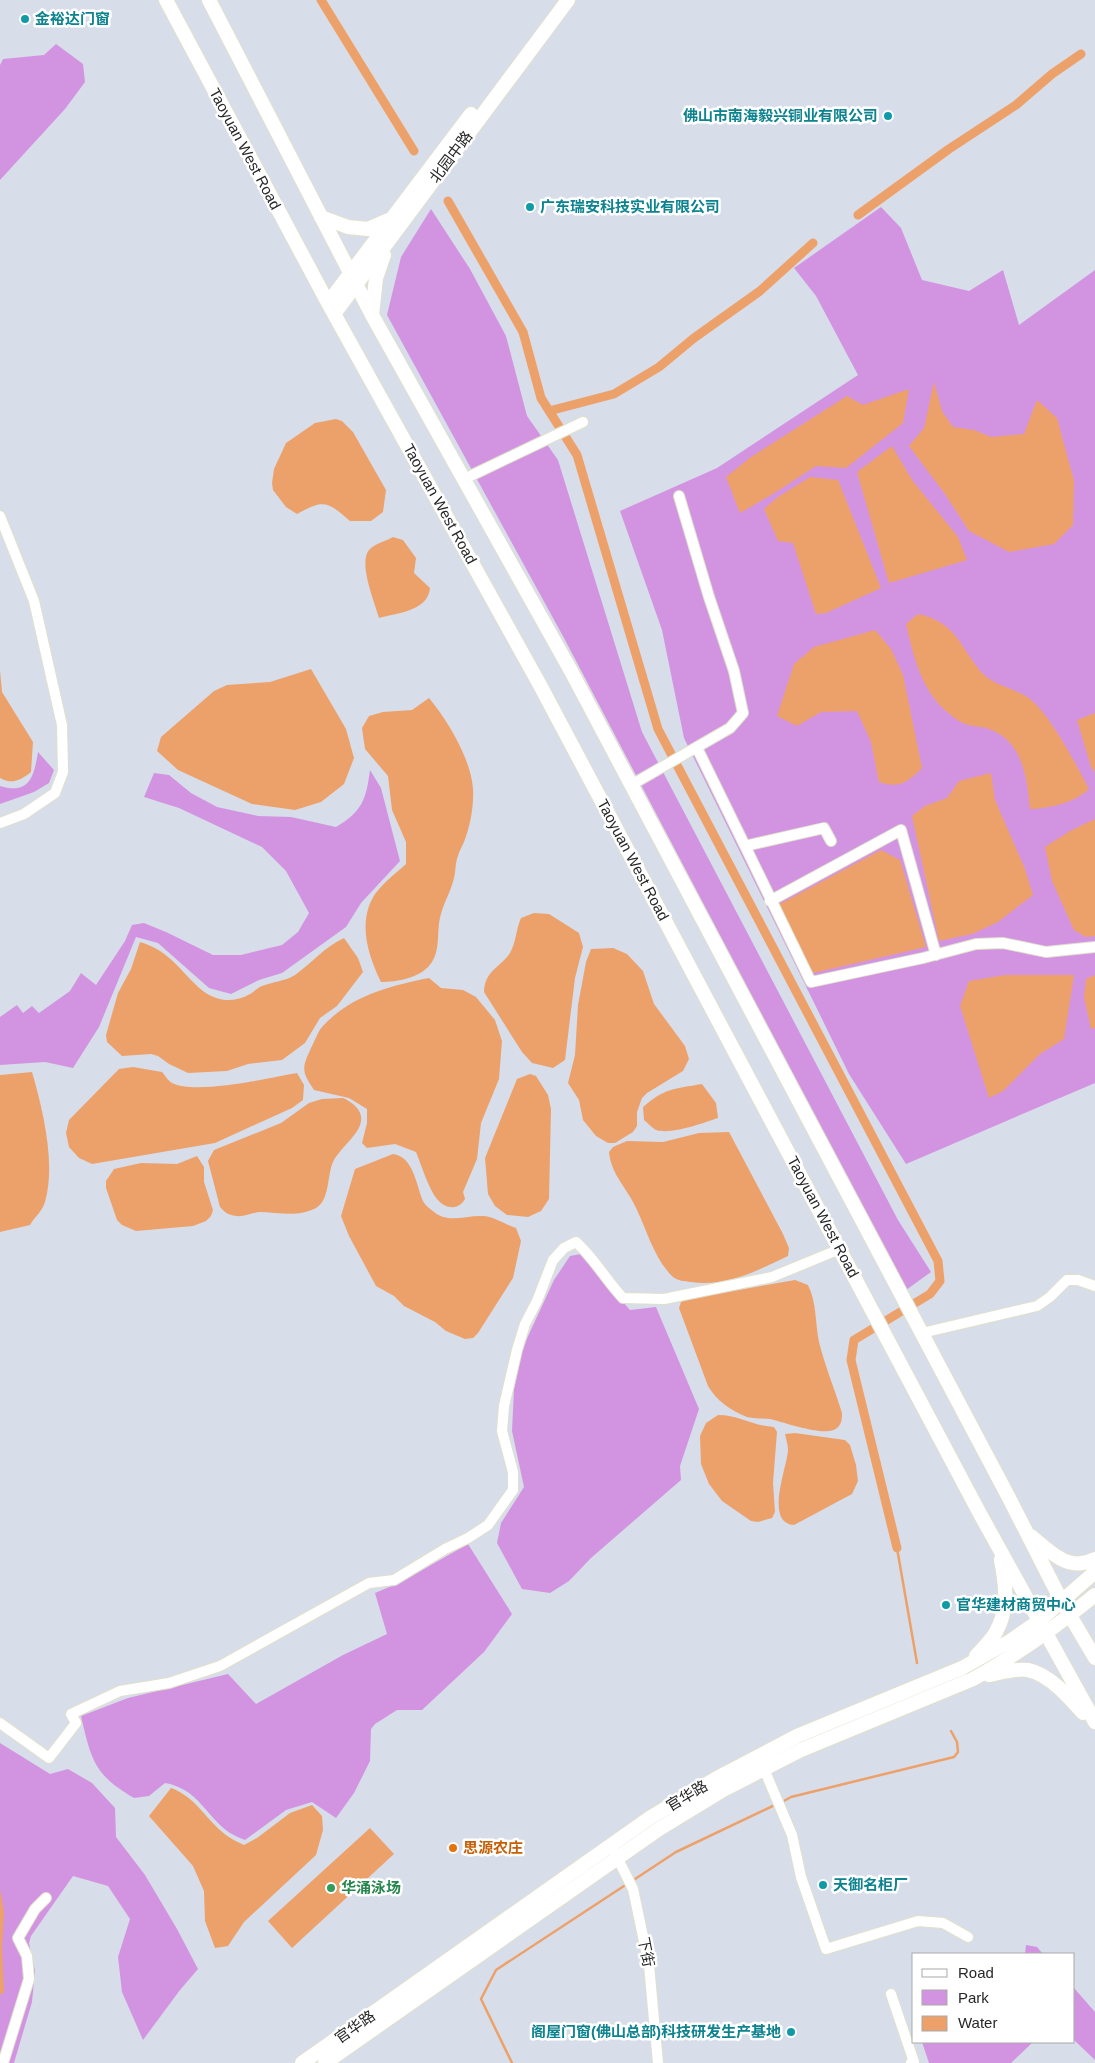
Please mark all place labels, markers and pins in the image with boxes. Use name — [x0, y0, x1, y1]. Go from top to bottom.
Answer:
place label: 金裕达门窗 — [35, 10, 110, 27]
marker: 金裕达门窗 — [19, 13, 31, 25]
place label: 佛山市南海毅兴铜业有限公司 — [683, 107, 878, 124]
marker: 佛山市南海毅兴铜业有限公司 — [882, 110, 894, 122]
place label: 广东瑞安科技实业有限公司 — [540, 198, 720, 215]
marker: 广东瑞安科技实业有限公司 — [524, 201, 536, 213]
place label: 官华建材商贸中心 — [956, 1596, 1076, 1613]
marker: 官华建材商贸中心 — [940, 1599, 952, 1611]
place label: 思源农庄 — [463, 1839, 523, 1856]
marker: 思源农庄 — [447, 1842, 459, 1854]
place label: 天御名柜厂 — [833, 1876, 908, 1893]
place label: 华涌泳场 — [341, 1879, 401, 1896]
marker: 天御名柜厂 — [817, 1879, 829, 1891]
marker: 华涌泳场 — [325, 1882, 337, 1894]
place label: 阁屋门窗(佛山总部)科技研发生产基地 — [531, 2023, 781, 2040]
marker: 阁屋门窗(佛山总部)科技研发生产基地 — [785, 2026, 797, 2038]

